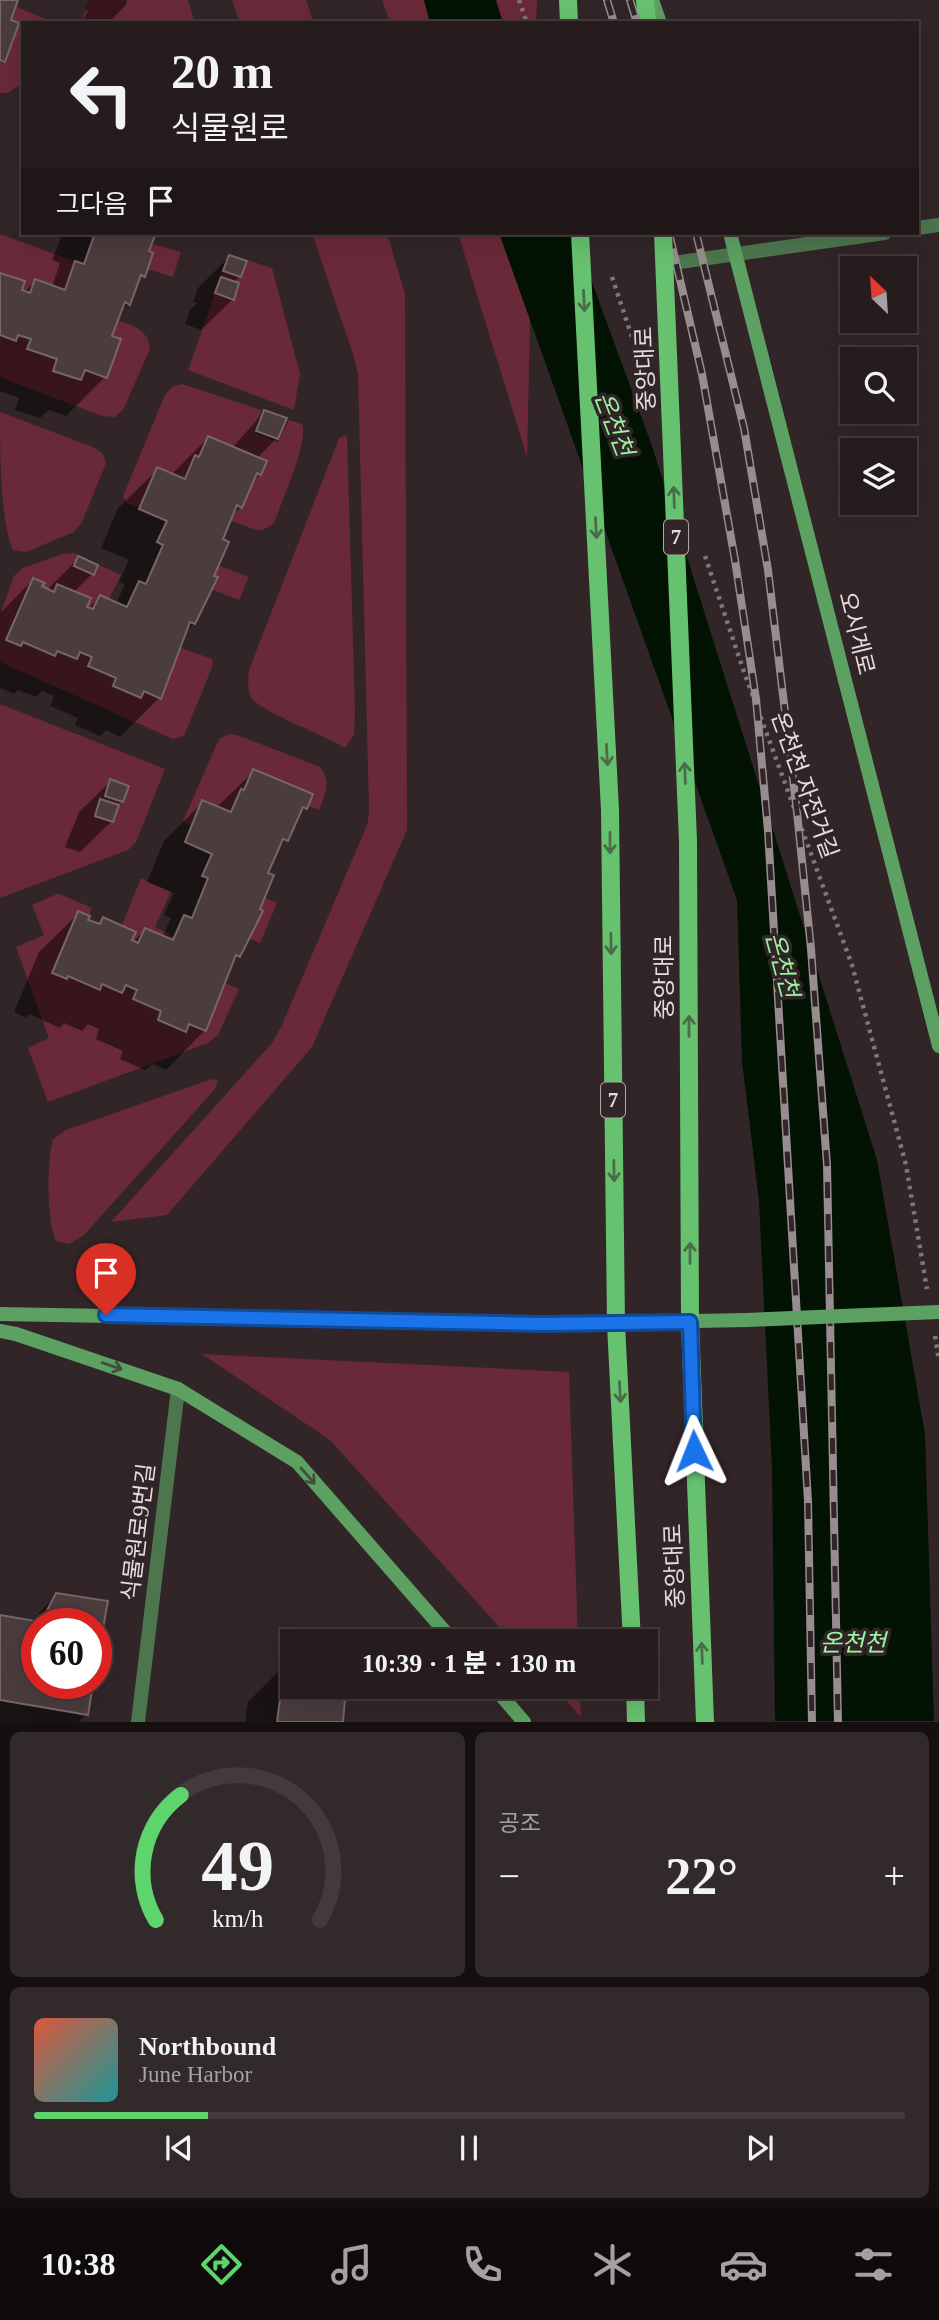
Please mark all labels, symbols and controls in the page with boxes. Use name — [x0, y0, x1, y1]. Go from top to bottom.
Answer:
text: 20 m — [171, 44, 273, 99]
icon: left — [56, 49, 147, 140]
text: 식물원로 — [171, 110, 289, 146]
icon: arrive — [142, 182, 180, 220]
text: 그다음 — [56, 190, 128, 219]
north arrow — [840, 256, 917, 332]
map controls — [840, 256, 917, 515]
one-way arrow — [577, 289, 590, 312]
street label: 중앙대로 — [632, 326, 659, 412]
button: search — [840, 347, 917, 424]
water label: 온천천 — [590, 388, 639, 462]
button: layers — [840, 438, 917, 515]
one-way arrow — [668, 486, 681, 509]
one-way arrow — [589, 516, 602, 539]
road number: 7 — [664, 520, 688, 554]
street label: 오시게로 — [834, 589, 879, 677]
street label: 온천천 자전거길 — [766, 709, 843, 862]
one-way arrow — [601, 744, 614, 767]
one-way arrow — [679, 762, 692, 785]
one-way arrow — [603, 831, 617, 854]
water label: 온천천 — [761, 930, 804, 1003]
one-way arrow — [604, 932, 618, 955]
street label: 중앙대로 — [652, 935, 677, 1019]
one-way arrow — [682, 1015, 696, 1038]
road number: 7 — [601, 1082, 625, 1118]
one-way arrow — [607, 1160, 621, 1183]
one-way arrow — [683, 1242, 697, 1265]
pin — [76, 1243, 136, 1315]
icon: arrive — [87, 1254, 125, 1292]
one-way arrow — [100, 1361, 122, 1373]
one-way arrow — [613, 1380, 626, 1403]
position arrow — [657, 1414, 731, 1488]
street label: 식물원로9번길 — [118, 1462, 159, 1602]
one-way arrow — [300, 1466, 316, 1484]
street label: 중앙대로 — [661, 1523, 688, 1609]
speed limit sign: 60 — [21, 1608, 112, 1699]
water label: 온천천 — [820, 1630, 889, 1656]
one-way arrow — [696, 1642, 709, 1665]
text: 10:39 · 1 분 · 130 m — [362, 1649, 576, 1678]
text: 공조 — [499, 1811, 541, 1836]
text: 49 — [201, 1826, 274, 1907]
text: 22° — [665, 1848, 738, 1905]
text: − — [499, 1855, 520, 1897]
text: + — [884, 1855, 905, 1897]
text: km/h — [212, 1905, 263, 1932]
text: Northbound — [139, 2032, 276, 2061]
text: June Harbor — [139, 2062, 252, 2087]
icon: previous — [160, 2129, 198, 2167]
icon: pause — [450, 2129, 488, 2167]
icon: next — [741, 2129, 779, 2167]
icon: directions — [197, 2240, 246, 2289]
icon: music — [327, 2240, 376, 2289]
icon: phone — [458, 2240, 507, 2289]
icon: climate — [588, 2240, 637, 2289]
icon: car — [719, 2240, 768, 2289]
icon: filters — [849, 2240, 898, 2289]
text: 10:38 — [41, 2246, 115, 2282]

